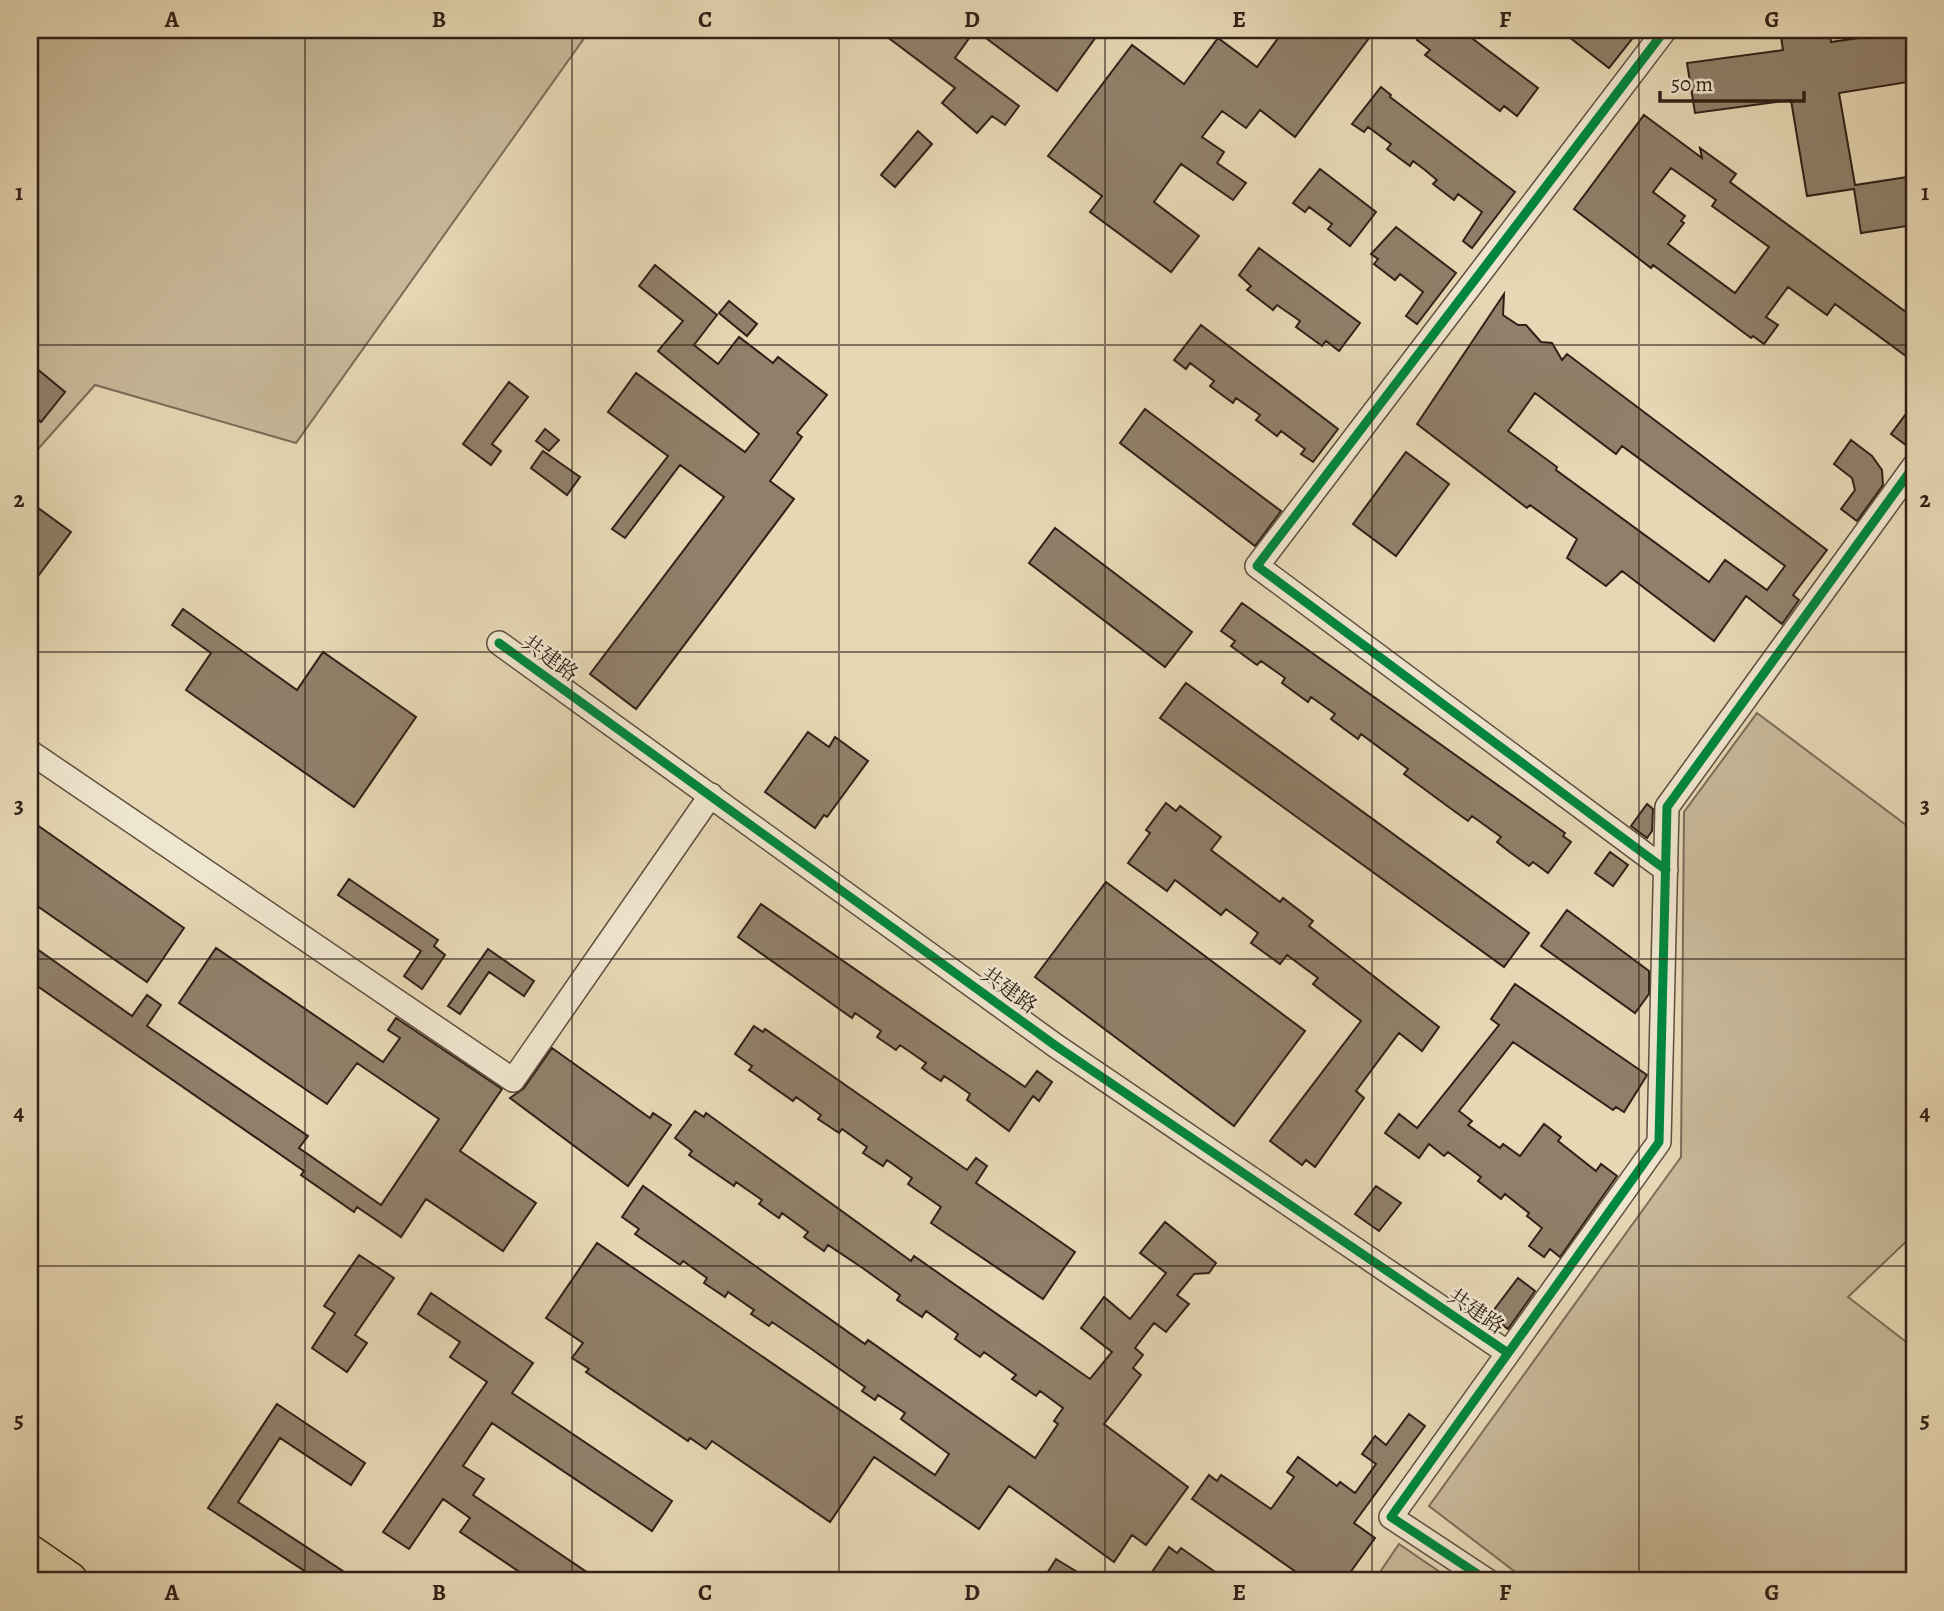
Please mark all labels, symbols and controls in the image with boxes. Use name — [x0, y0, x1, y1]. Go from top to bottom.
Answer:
text: A — [164, 4, 180, 35]
text: B — [432, 4, 446, 35]
text: C — [698, 4, 712, 35]
text: D — [964, 4, 980, 35]
text: E — [1232, 4, 1246, 35]
text: F — [1499, 4, 1512, 35]
text: G — [1764, 4, 1780, 35]
scale bar — [1660, 60, 1804, 104]
text: 50 m — [1671, 70, 1713, 98]
text: 1 — [15, 177, 23, 208]
text: 1 — [1921, 177, 1929, 208]
text: 2 — [13, 484, 25, 515]
text: 2 — [1919, 484, 1931, 515]
street label: 共建路 — [516, 628, 584, 688]
text: 3 — [14, 790, 24, 821]
text: 3 — [1920, 790, 1930, 821]
street label: 共建路 — [975, 960, 1043, 1020]
text: 4 — [14, 1097, 25, 1128]
text: 4 — [1920, 1097, 1931, 1128]
street label: 共建路 — [1442, 1282, 1510, 1340]
text: 5 — [14, 1404, 24, 1435]
text: 5 — [1920, 1404, 1930, 1435]
text: A — [164, 1577, 180, 1608]
text: B — [432, 1577, 446, 1608]
text: C — [698, 1577, 712, 1608]
text: D — [964, 1577, 980, 1608]
text: E — [1232, 1577, 1246, 1608]
text: F — [1499, 1577, 1512, 1608]
text: G — [1764, 1577, 1780, 1608]

